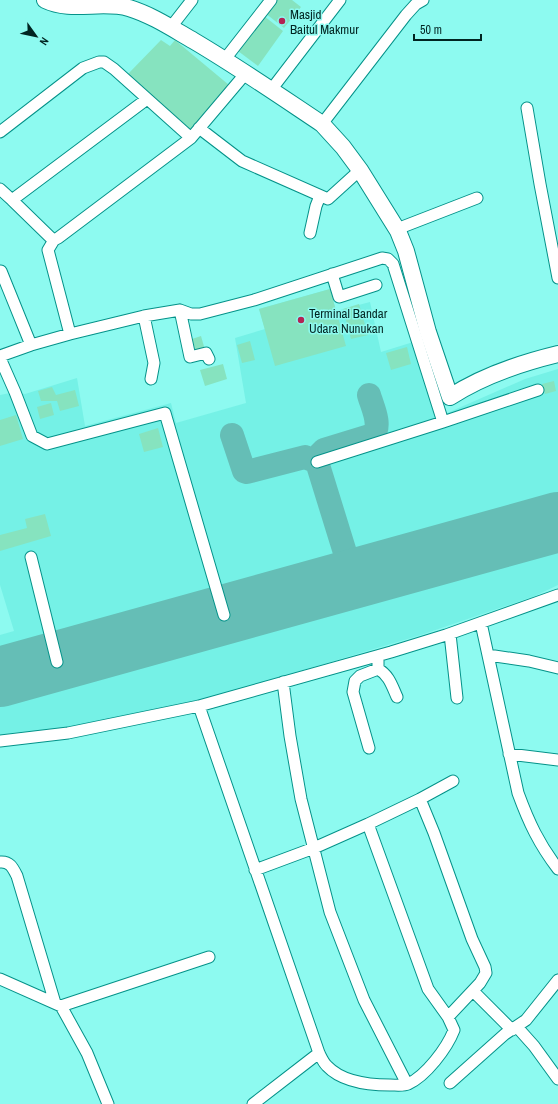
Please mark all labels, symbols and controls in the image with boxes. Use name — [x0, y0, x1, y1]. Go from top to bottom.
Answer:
place label: Masjid Baitul Makmur — [290, 6, 359, 38]
north arrow — [16, 16, 56, 56]
marker: Masjid Baitul Makmur — [277, 16, 287, 26]
scale bar — [414, 16, 481, 42]
text: 50 m — [420, 22, 442, 38]
text: N — [37, 35, 52, 48]
place label: Terminal Bandar Udara Nunukan — [309, 305, 388, 337]
marker: Terminal Bandar Udara Nunukan — [296, 315, 306, 325]

